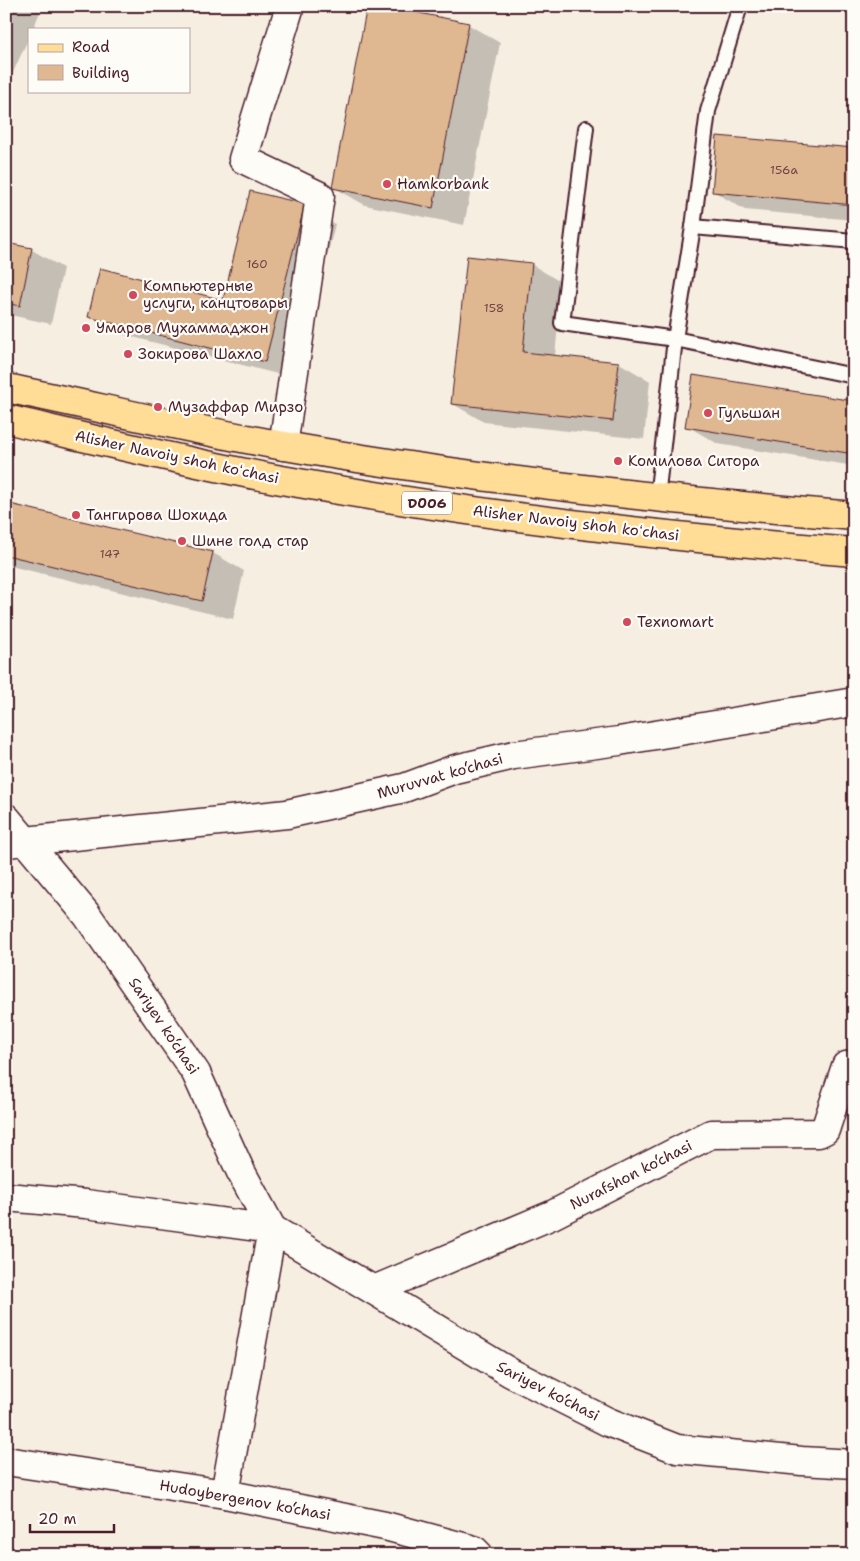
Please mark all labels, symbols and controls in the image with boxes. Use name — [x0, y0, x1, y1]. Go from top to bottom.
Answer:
legend — [28, 28, 190, 92]
text: Road — [72, 37, 110, 57]
text: Building — [72, 63, 129, 83]
house number: 156а — [770, 162, 798, 178]
place label: Hamkorbank — [397, 174, 489, 194]
marker: Hamkorbank — [381, 178, 393, 190]
house number: 160 — [246, 256, 268, 272]
place label: Компьютерные услуги, канцтовары — [143, 276, 288, 313]
marker: Компьютерные услуги, канцтовары — [127, 289, 139, 301]
house number: 158 — [484, 300, 504, 316]
place label: Умаров Мухаммаджон — [96, 318, 269, 338]
marker: Умаров Мухаммаджон — [80, 322, 92, 334]
place label: Зокирова Шахло — [138, 344, 262, 364]
marker: Зокирова Шахло — [122, 348, 134, 360]
place label: Музаффар Мирзо — [168, 397, 303, 417]
marker: Музаффар Мирзо — [152, 401, 164, 413]
place label: Гульшан — [718, 403, 780, 423]
marker: Гульшан — [702, 407, 714, 419]
street label: Alisher Navoiy shoh koʻchasi — [73, 426, 281, 488]
place label: Комилова Ситора — [628, 451, 760, 471]
marker: Комилова Ситора — [612, 455, 624, 467]
road number: D006 — [402, 492, 452, 514]
street label: Alisher Navoiy shoh koʻchasi — [472, 500, 680, 546]
place label: Тангирова Шохида — [86, 505, 228, 525]
marker: Тангирова Шохида — [70, 509, 82, 521]
place label: Шине голд стар — [192, 531, 309, 551]
marker: Шине голд стар — [176, 535, 188, 547]
house number: 147 — [100, 546, 120, 562]
place label: Texnomart — [637, 612, 714, 632]
marker: Texnomart — [621, 616, 633, 628]
street label: Muruvvat ko‘chasi — [375, 748, 505, 804]
street label: Sariyev ko‘chasi — [124, 974, 204, 1078]
street label: Nurafshon ko‘chasi — [566, 1135, 696, 1215]
street label: Sariyev ko‘chasi — [493, 1356, 603, 1426]
street label: Hudoybergenov ko‘chasi — [158, 1475, 332, 1525]
scale bar — [30, 1501, 114, 1533]
text: 20 m — [38, 1509, 77, 1529]

